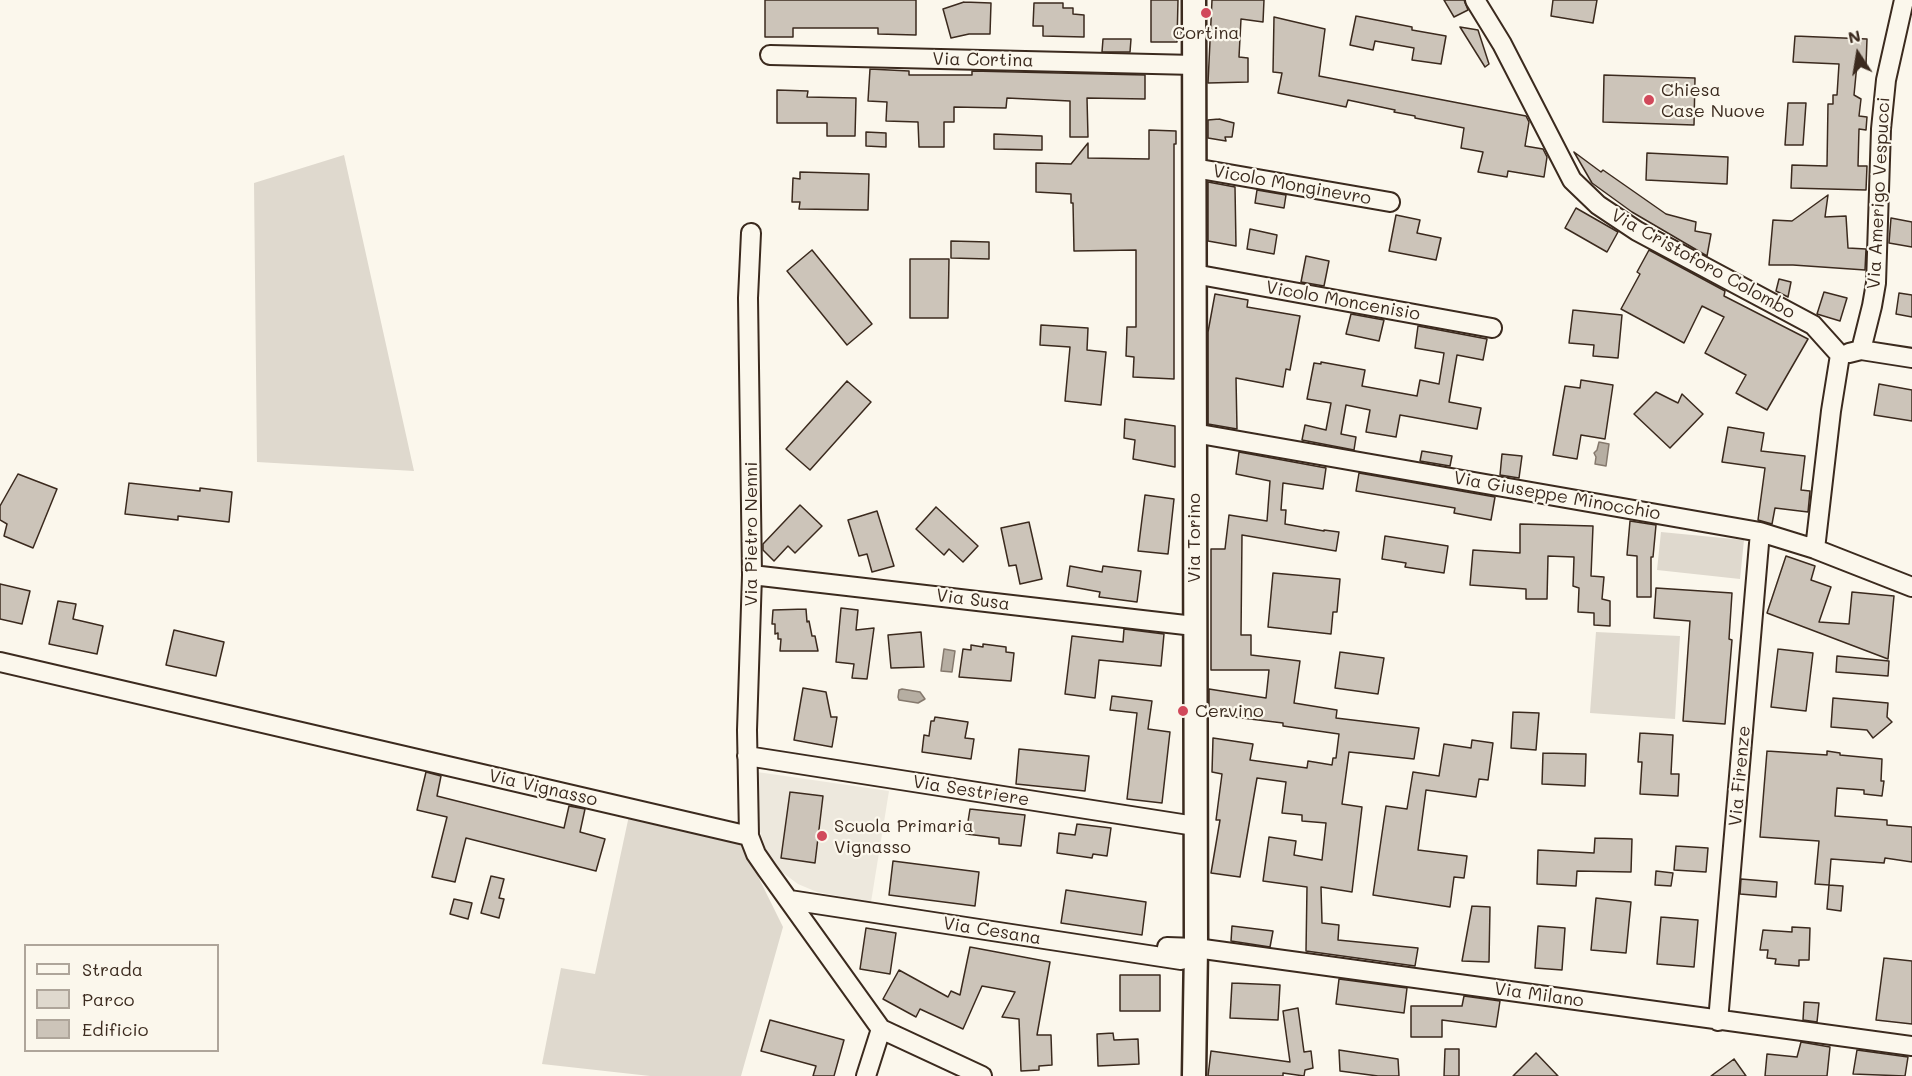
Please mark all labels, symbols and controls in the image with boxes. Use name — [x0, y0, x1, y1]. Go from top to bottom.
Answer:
marker: Cortina — [1199, 6, 1213, 20]
place label: Cortina — [1172, 22, 1240, 44]
north arrow — [1828, 24, 1888, 84]
text: N — [1846, 24, 1862, 47]
street label: Via Cortina — [932, 48, 1034, 72]
place label: Chiesa Case Nuove — [1661, 79, 1765, 122]
marker: Chiesa Case Nuove — [1642, 93, 1656, 107]
street label: Via Amerigo Vespucci — [1863, 96, 1895, 290]
street label: Vicolo Monginevro — [1211, 160, 1373, 210]
street label: Via Cristoforo Colombo — [1607, 204, 1799, 324]
street label: Vicolo Moncenisio — [1264, 277, 1422, 325]
street label: Via Pietro Nenni — [740, 462, 762, 606]
street label: Via Giuseppe Minocchio — [1452, 467, 1662, 525]
street label: Via Torino — [1183, 493, 1205, 583]
street label: Via Susa — [935, 585, 1011, 615]
place label: Cervino — [1195, 700, 1264, 722]
marker: Cervino — [1176, 704, 1190, 718]
street label: Via Firenze — [1725, 725, 1755, 827]
street label: Via Vignasso — [487, 765, 599, 811]
street label: Via Sestriere — [911, 771, 1031, 811]
place label: Scuola Primaria Vignasso — [834, 815, 974, 858]
marker: Scuola Primaria Vignasso — [815, 829, 829, 843]
street label: Via Cesana — [941, 913, 1043, 949]
legend — [24, 944, 219, 1052]
text: Strada — [82, 957, 143, 981]
street label: Via Milano — [1493, 978, 1585, 1012]
text: Parco — [82, 987, 135, 1011]
text: Edificio — [82, 1017, 149, 1041]

